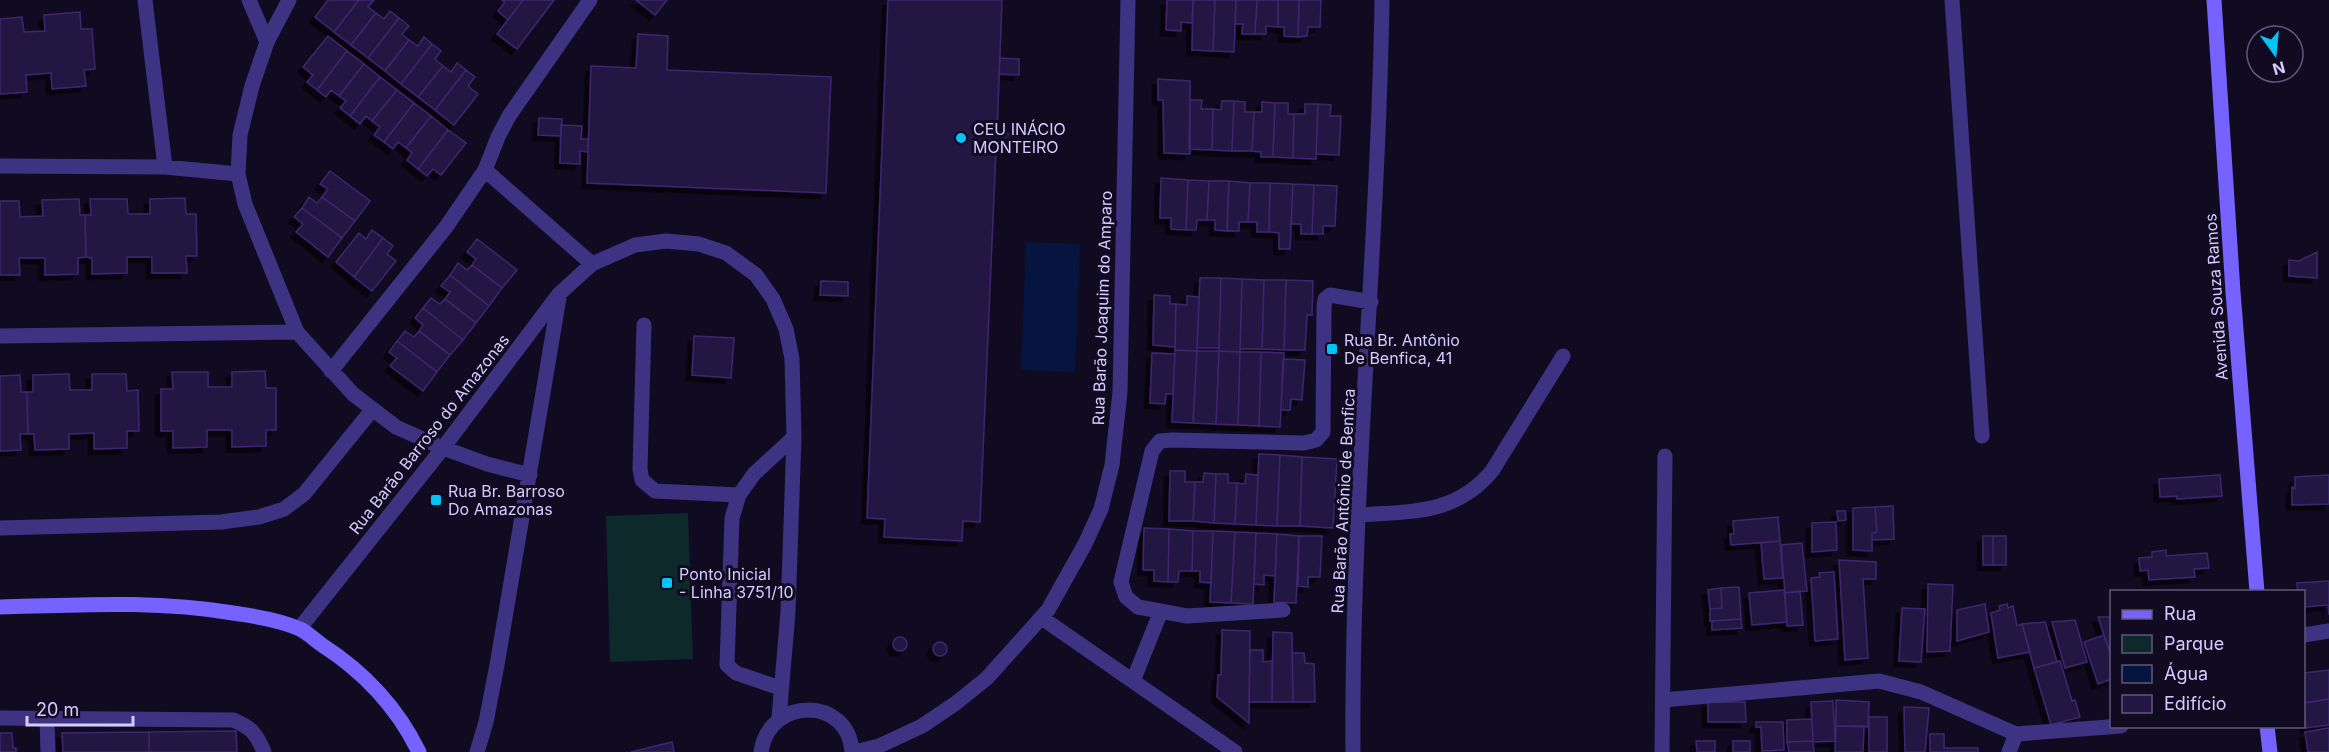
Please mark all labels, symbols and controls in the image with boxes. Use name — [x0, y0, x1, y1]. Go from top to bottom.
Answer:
north arrow — [2245, 24, 2305, 84]
text: N — [2270, 57, 2287, 80]
place label: CEU INÁCIO MONTEIRO — [973, 119, 1066, 157]
marker: CEU INÁCIO MONTEIRO — [954, 131, 968, 145]
street label: Rua Barão Joaquim do Amparo — [1088, 190, 1116, 426]
street label: Avenida Souza Ramos — [2200, 213, 2232, 381]
street label: Rua Barão Barroso do Amazonas — [345, 330, 513, 538]
place label: Rua Br. Antônio De Benfica, 41 — [1344, 330, 1460, 368]
marker: Rua Br. Antônio De Benfica, 41 — [1325, 342, 1339, 356]
street label: Rua Barão Antônio de Benfica — [1327, 388, 1359, 614]
place label: Rua Br. Barroso Do Amazonas — [448, 481, 565, 519]
marker: Rua Br. Barroso Do Amazonas — [429, 493, 443, 507]
place label: Ponto Inicial - Linha 3751/10 — [679, 564, 794, 602]
marker: Ponto Inicial - Linha 3751/10 — [660, 576, 674, 590]
legend — [2110, 590, 2305, 728]
text: Rua — [2164, 603, 2196, 624]
text: Parque — [2164, 633, 2224, 654]
text: Água — [2164, 662, 2208, 684]
scale bar — [27, 689, 134, 727]
text: Edifício — [2164, 693, 2227, 714]
text: 20 m — [36, 699, 79, 720]

